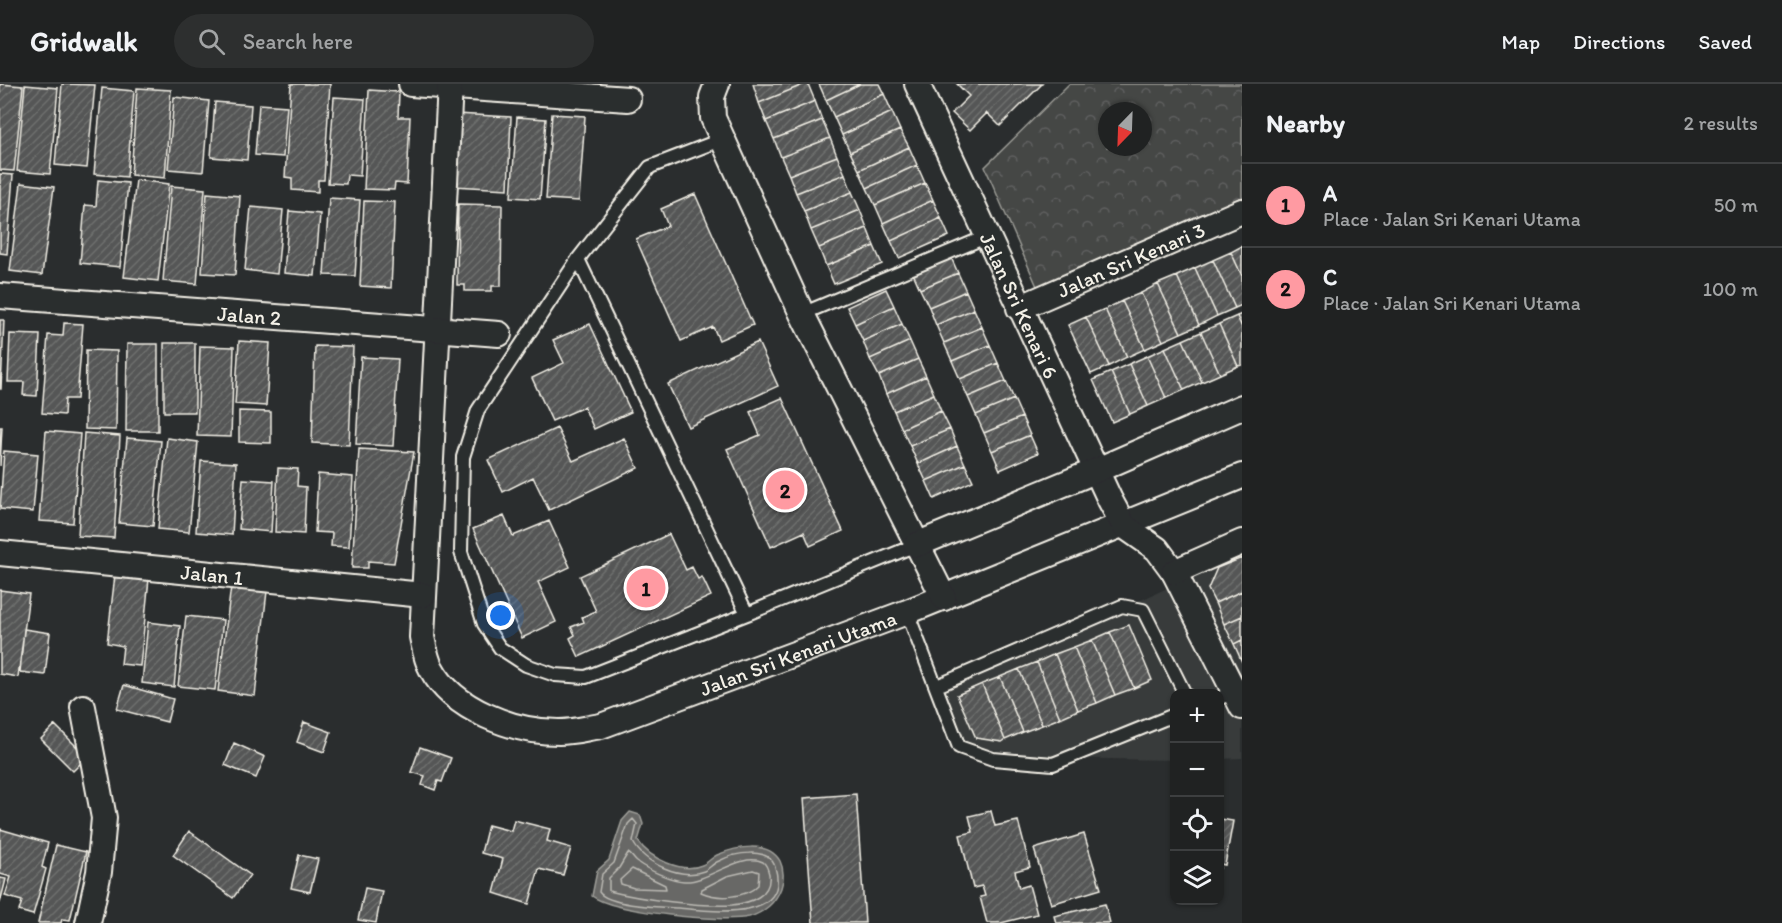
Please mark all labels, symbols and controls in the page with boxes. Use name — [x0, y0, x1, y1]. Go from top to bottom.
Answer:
search box — [174, 14, 594, 68]
text: Gridwalk — [30, 24, 138, 58]
icon: search — [195, 25, 228, 58]
text: Search here — [243, 28, 353, 55]
text: Map — [1502, 29, 1540, 54]
text: Directions — [1573, 29, 1665, 54]
text: Saved — [1698, 29, 1752, 54]
north arrow — [1098, 102, 1152, 156]
text: Nearby — [1266, 107, 1345, 139]
text: 2 results — [1684, 111, 1758, 135]
text: A — [1323, 180, 1337, 207]
text: 1 — [1281, 193, 1290, 217]
text: 50 m — [1714, 193, 1758, 217]
text: Place · Jalan Sri Kenari Utama — [1323, 207, 1581, 231]
street label: Jalan Sri Kenari 3 — [1053, 216, 1208, 302]
street label: Jalan Sri Kenari 6 — [975, 228, 1064, 382]
text: C — [1323, 264, 1337, 291]
text: 2 — [1280, 277, 1291, 301]
text: 100 m — [1703, 277, 1758, 301]
text: Place · Jalan Sri Kenari Utama — [1323, 291, 1581, 315]
street label: Jalan 2 — [216, 300, 282, 330]
pin: 2 — [766, 468, 804, 512]
street label: Jalan 1 — [180, 559, 245, 590]
pin: 1 — [626, 566, 666, 610]
your location — [486, 601, 515, 630]
street label: Jalan Sri Kenari Utama — [696, 605, 900, 701]
map controls — [1170, 689, 1224, 905]
button: + — [1170, 689, 1224, 743]
button: − — [1170, 743, 1224, 797]
button: locate — [1170, 797, 1224, 851]
button: layers — [1170, 851, 1224, 905]

